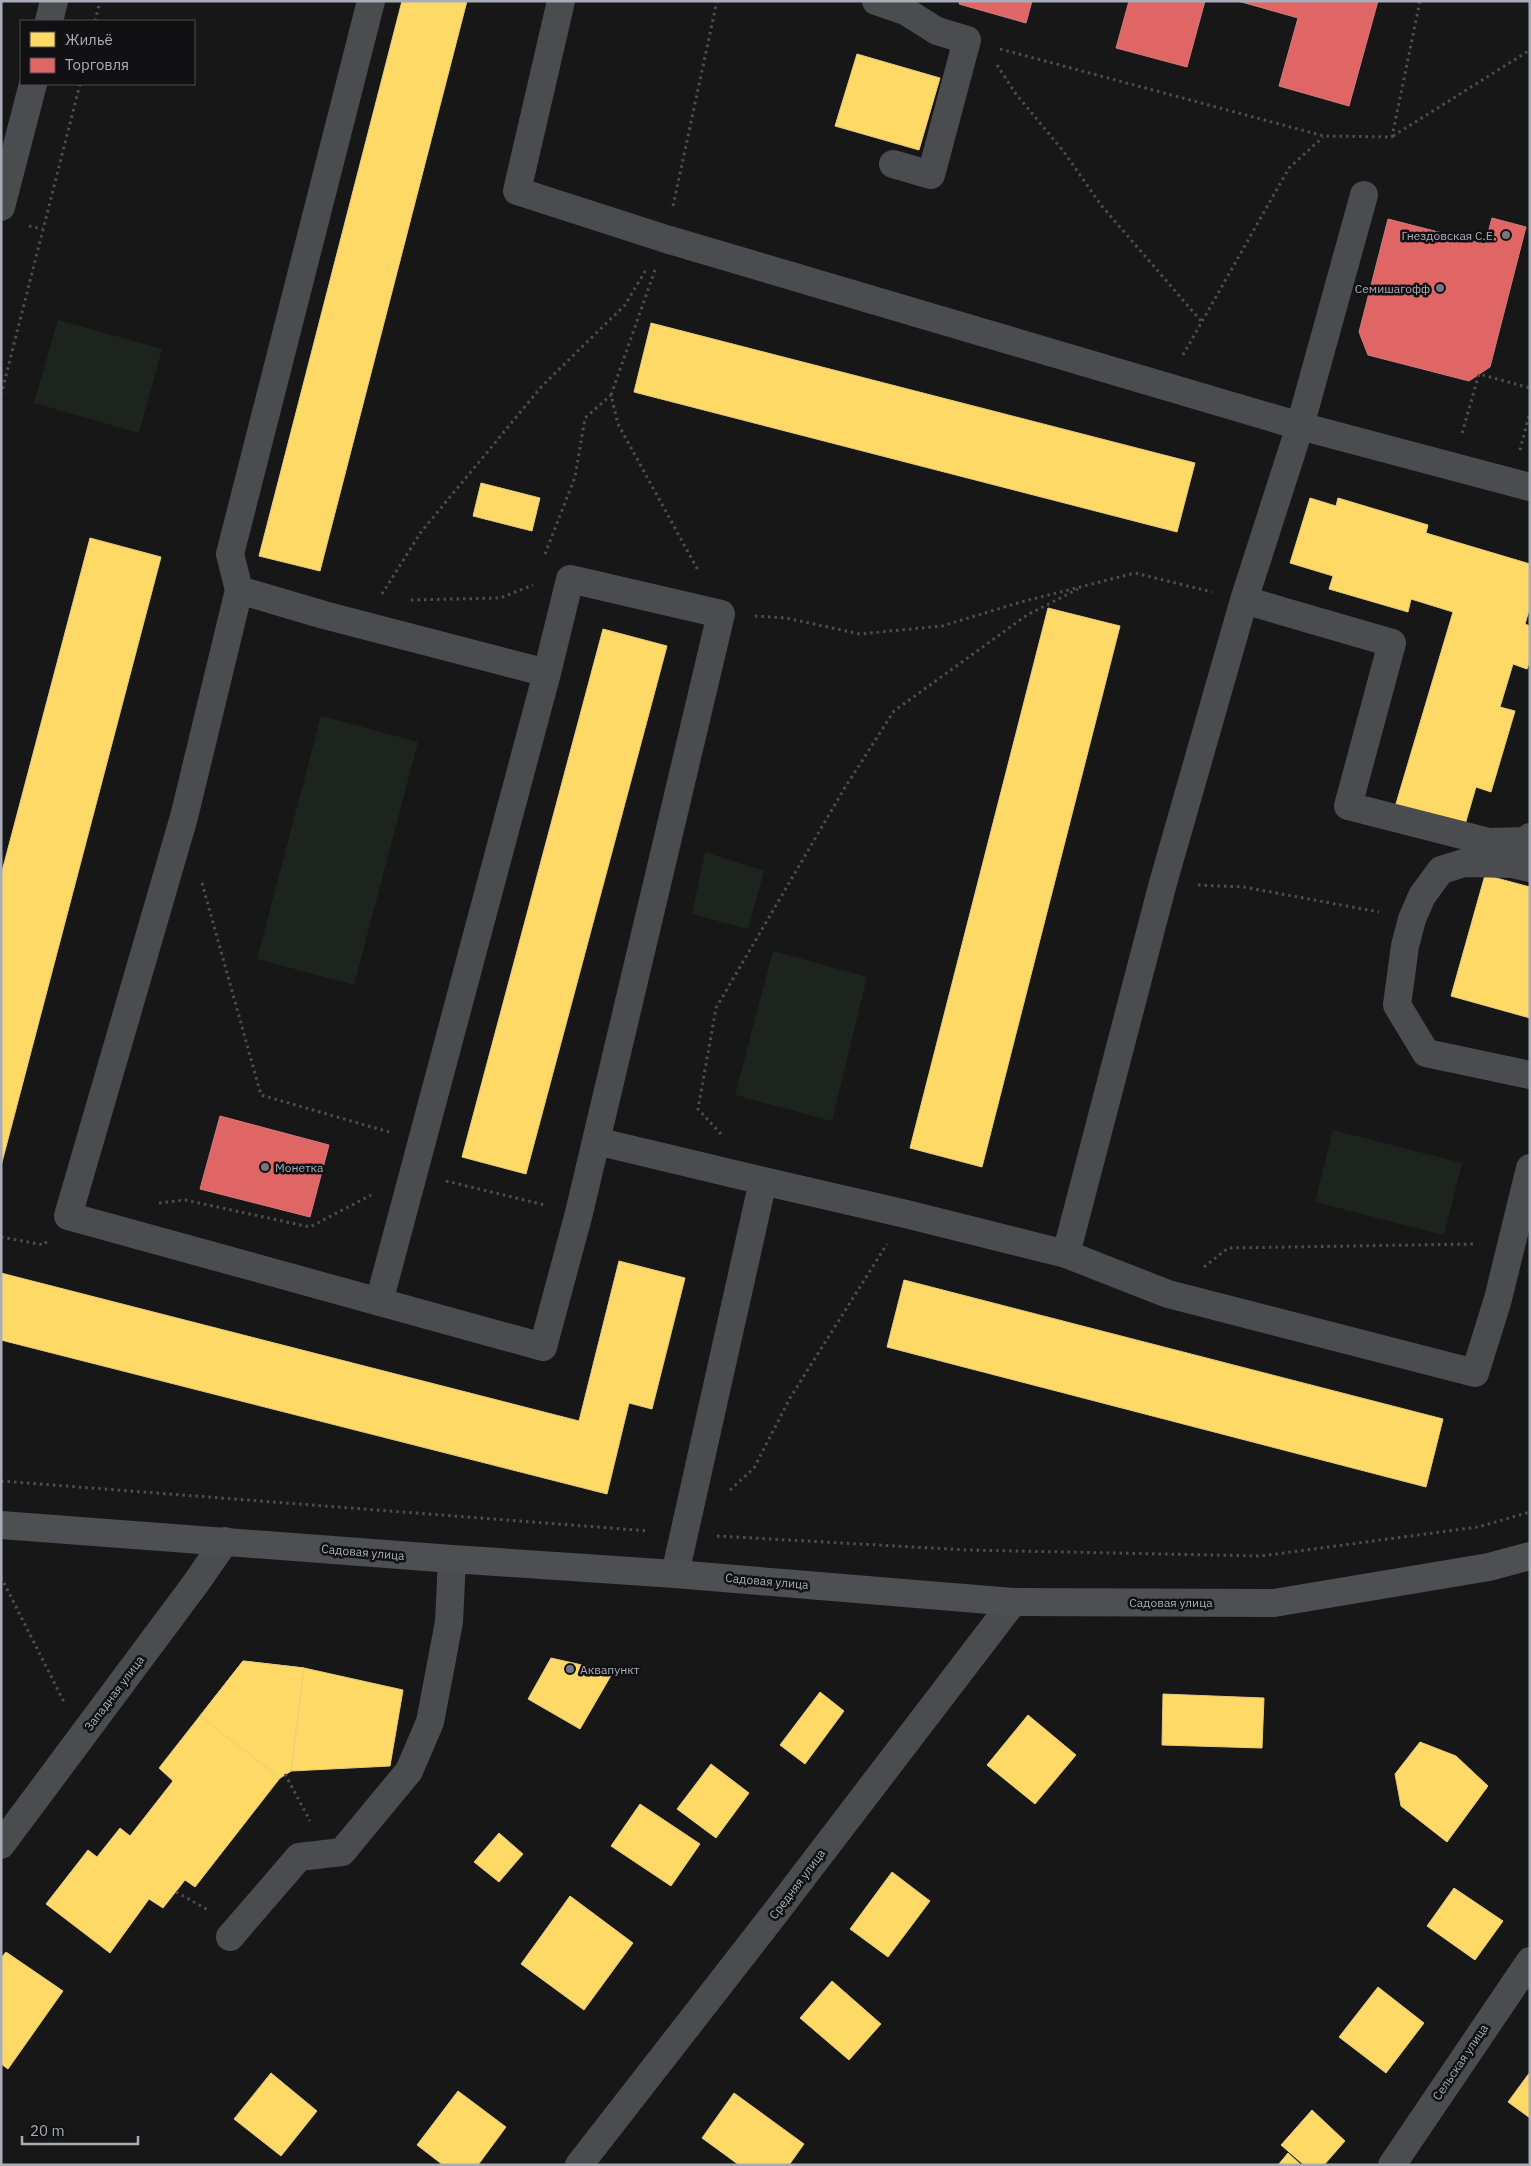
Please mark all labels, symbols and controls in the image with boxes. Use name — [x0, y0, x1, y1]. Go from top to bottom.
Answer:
legend — [20, 20, 195, 85]
text: Жильё — [65, 30, 113, 49]
text: Торговля — [65, 55, 129, 74]
place label: Гнездовская С.Е. — [1401, 228, 1496, 243]
marker: Гнездовская С.Е. — [1500, 229, 1512, 241]
place label: Семишагофф — [1355, 281, 1430, 296]
marker: Семишагофф — [1434, 282, 1446, 294]
place label: Монетка — [275, 1160, 324, 1175]
marker: Монетка — [259, 1161, 271, 1173]
street label: Садовая улица — [321, 1541, 406, 1563]
street label: Садовая улица — [725, 1570, 810, 1592]
street label: Садовая улица — [1129, 1595, 1213, 1610]
street label: Западная улица — [81, 1652, 147, 1734]
place label: Аквапункт — [580, 1662, 640, 1677]
marker: Аквапункт — [564, 1663, 576, 1675]
street label: Средняя улица — [766, 1845, 829, 1922]
street label: Сельская улица — [1429, 2021, 1491, 2103]
scale bar — [22, 2114, 139, 2146]
text: 20 m — [30, 2121, 65, 2140]

